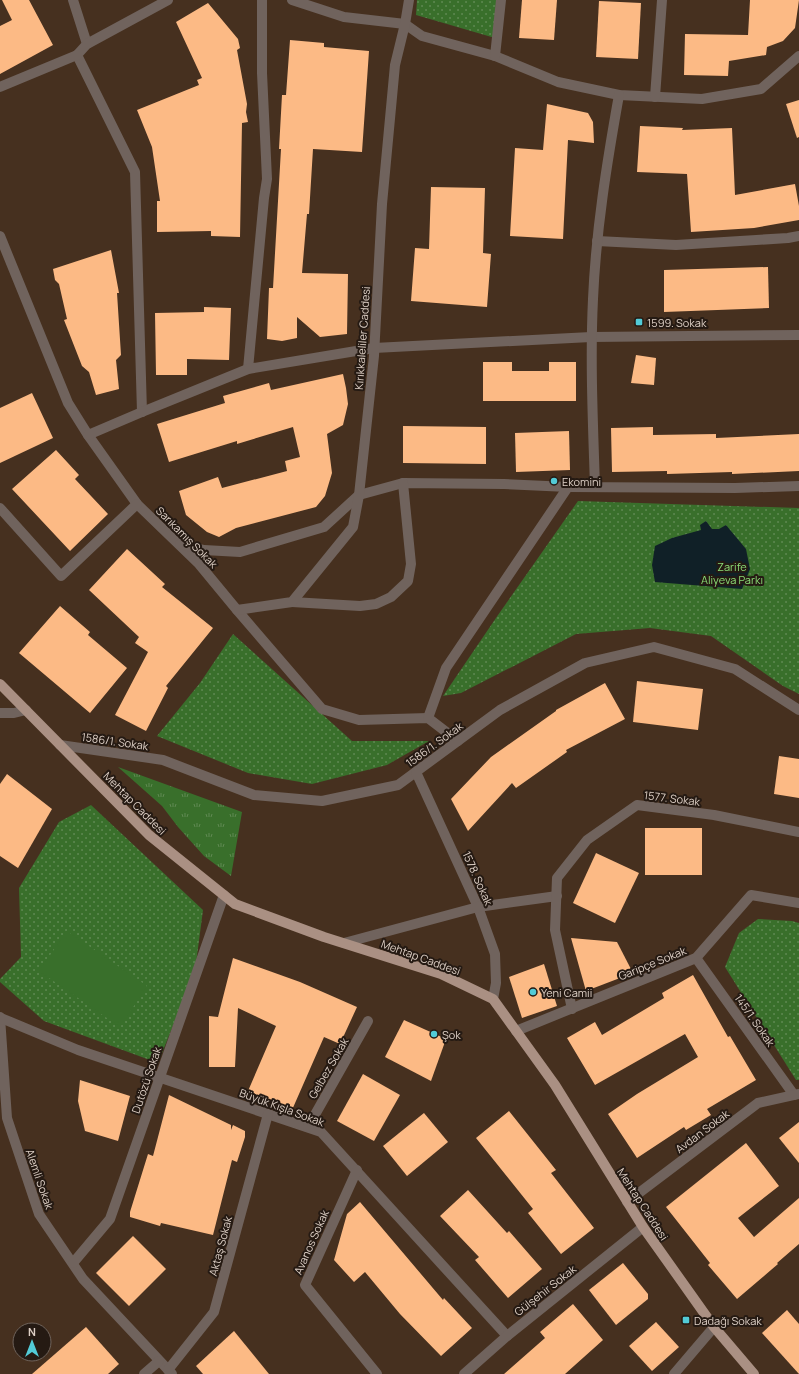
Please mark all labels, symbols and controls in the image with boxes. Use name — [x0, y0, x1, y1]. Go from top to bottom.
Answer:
street label: Kırıkkaleliler Caddesi — [351, 286, 373, 390]
place label: 1599. Sokak — [647, 315, 707, 330]
marker: 1599. Sokak — [634, 317, 644, 327]
place label: Ekomini — [562, 474, 601, 489]
marker: Ekomini — [549, 476, 559, 486]
street label: Sarıkamış Sokak — [153, 503, 221, 571]
park label: Zarife Aliyeva Parkı — [701, 559, 763, 587]
street label: 1586/1. Sokak — [402, 718, 466, 770]
street label: 1586/1. Sokak — [81, 729, 150, 753]
street label: Mehtap Caddesi — [100, 768, 170, 838]
street label: 1577. Sokak — [643, 787, 702, 809]
street label: 1578. Sokak — [459, 849, 497, 908]
street label: Mehtap Caddesi — [379, 936, 463, 978]
street label: Garipçe Sokak — [616, 942, 689, 983]
place label: Yeni Camii — [541, 985, 592, 1000]
marker: Yeni Camii — [528, 987, 538, 997]
street label: 145/1. Sokak — [731, 991, 779, 1050]
place label: Şok — [442, 1027, 461, 1042]
marker: Şok — [429, 1029, 439, 1039]
street label: Gelbez Sokak — [304, 1034, 352, 1101]
street label: Dutözü Sokak — [128, 1044, 165, 1115]
street label: Büyük Kışla Sokak — [237, 1085, 327, 1130]
street label: Avdan Sokak — [672, 1106, 732, 1156]
street label: Alemli Sokak — [23, 1147, 57, 1212]
street label: Mehtap Caddesi — [614, 1165, 672, 1243]
street label: Avanos Sokak — [290, 1207, 332, 1277]
street label: Aktaş Sokak — [205, 1214, 235, 1278]
street label: Gülşehir Sokak — [511, 1261, 579, 1319]
place label: Dadağı Sokak — [694, 1313, 762, 1328]
marker: Dadağı Sokak — [681, 1315, 691, 1325]
north arrow — [12, 1322, 52, 1362]
text: N — [28, 1324, 36, 1339]

